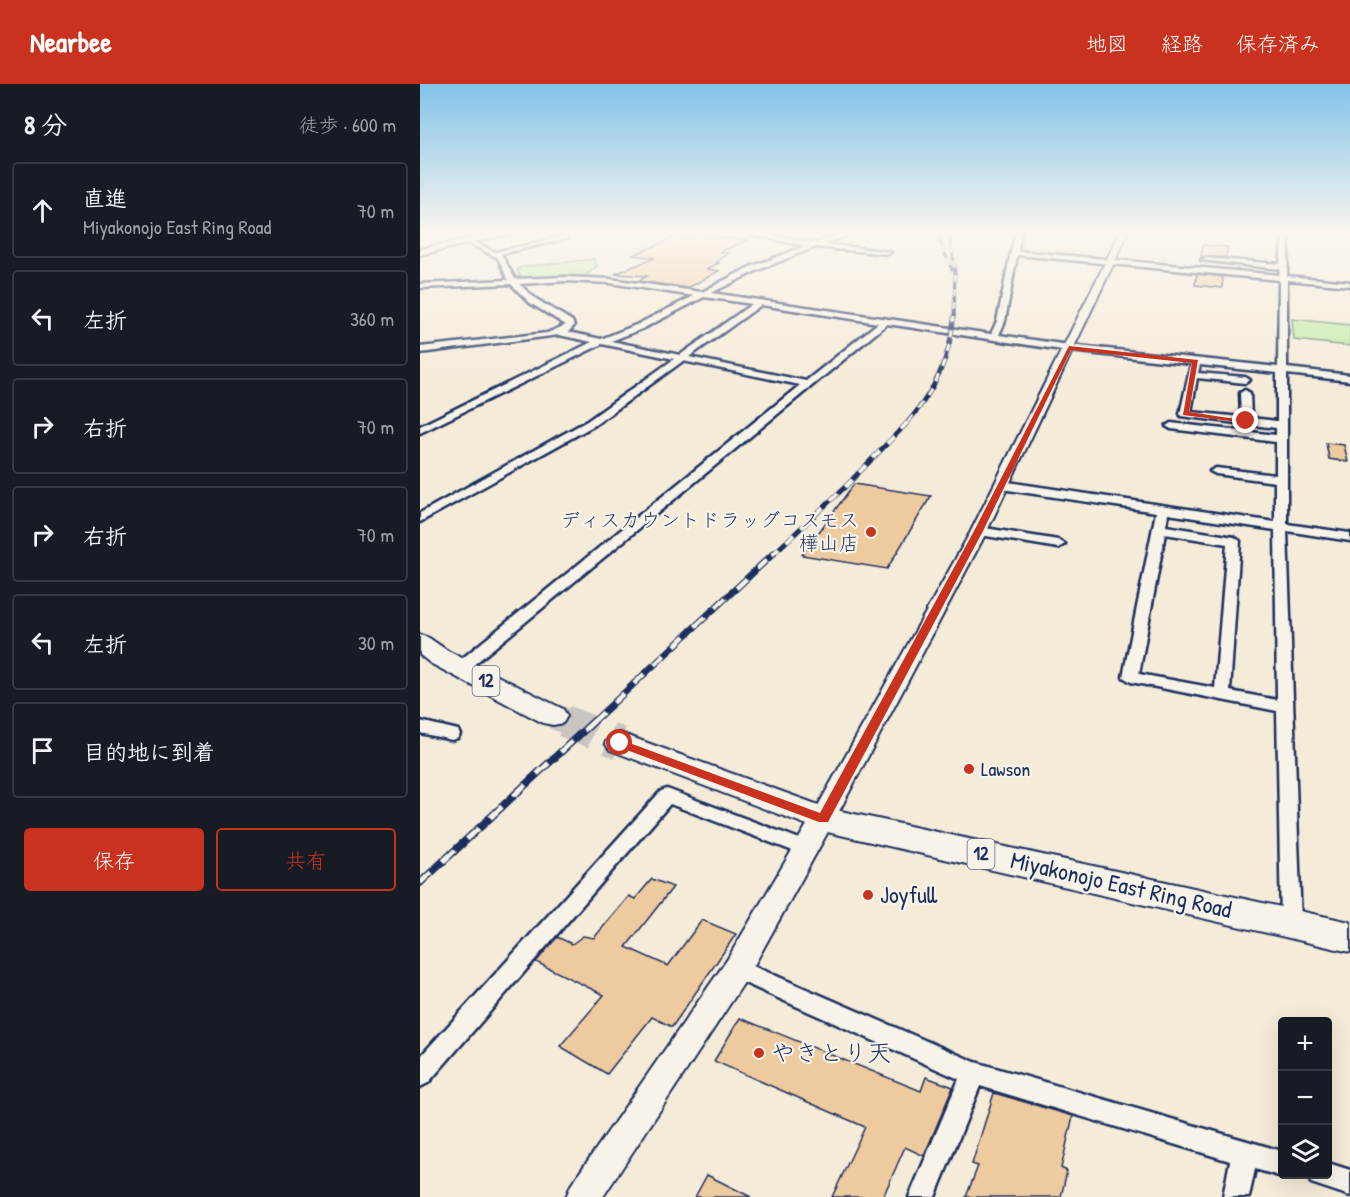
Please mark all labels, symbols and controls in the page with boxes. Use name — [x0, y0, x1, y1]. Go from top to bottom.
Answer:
text: Nearbee — [30, 23, 112, 61]
text: 地図 — [1086, 29, 1128, 58]
text: 経路 — [1161, 29, 1203, 58]
text: 保存済み — [1236, 29, 1320, 58]
text: 8 分 — [24, 107, 67, 142]
text: 徒歩 · 600 m — [299, 111, 396, 138]
text: 直進 — [83, 183, 127, 213]
icon: ahead — [26, 194, 59, 227]
text: 70 m — [357, 197, 394, 224]
text: Miyakonojo East Ring Road — [83, 213, 271, 240]
icon: left — [26, 302, 59, 335]
text: 左折 — [83, 305, 127, 335]
text: 360 m — [350, 305, 394, 332]
route end — [1232, 407, 1258, 433]
icon: right — [26, 410, 59, 443]
text: 右折 — [83, 413, 127, 443]
text: 70 m — [357, 413, 394, 440]
place label: ディスカウントドラッグコスモス 樺山店 — [560, 506, 859, 556]
icon: right — [26, 518, 59, 551]
text: 右折 — [83, 521, 127, 551]
text: 70 m — [357, 521, 394, 548]
marker: ディスカウントドラッグコスモス 樺山店 — [864, 525, 878, 539]
icon: left — [26, 626, 59, 659]
text: 左折 — [83, 629, 127, 659]
text: 30 m — [358, 629, 394, 656]
road number: 12 — [472, 666, 500, 696]
route start — [606, 729, 632, 755]
icon: arrive — [26, 734, 59, 767]
text: 目的地に到着 — [83, 737, 215, 767]
place label: Lawson — [981, 755, 1030, 782]
marker: Lawson — [962, 762, 976, 776]
button: 保存 — [24, 828, 204, 891]
button: 共有 — [216, 828, 396, 891]
road number: 12 — [968, 839, 994, 869]
street label: Miyakonojo East Ring Road — [1008, 843, 1235, 925]
place label: Joyfull — [880, 878, 938, 910]
marker: Joyfull — [861, 888, 875, 902]
map controls — [1278, 1017, 1332, 1179]
button: + — [1278, 1017, 1332, 1071]
place label: やきとり天 — [771, 1036, 891, 1068]
marker: やきとり天 — [752, 1046, 766, 1060]
button: − — [1278, 1071, 1332, 1125]
button: layers — [1278, 1125, 1332, 1179]

